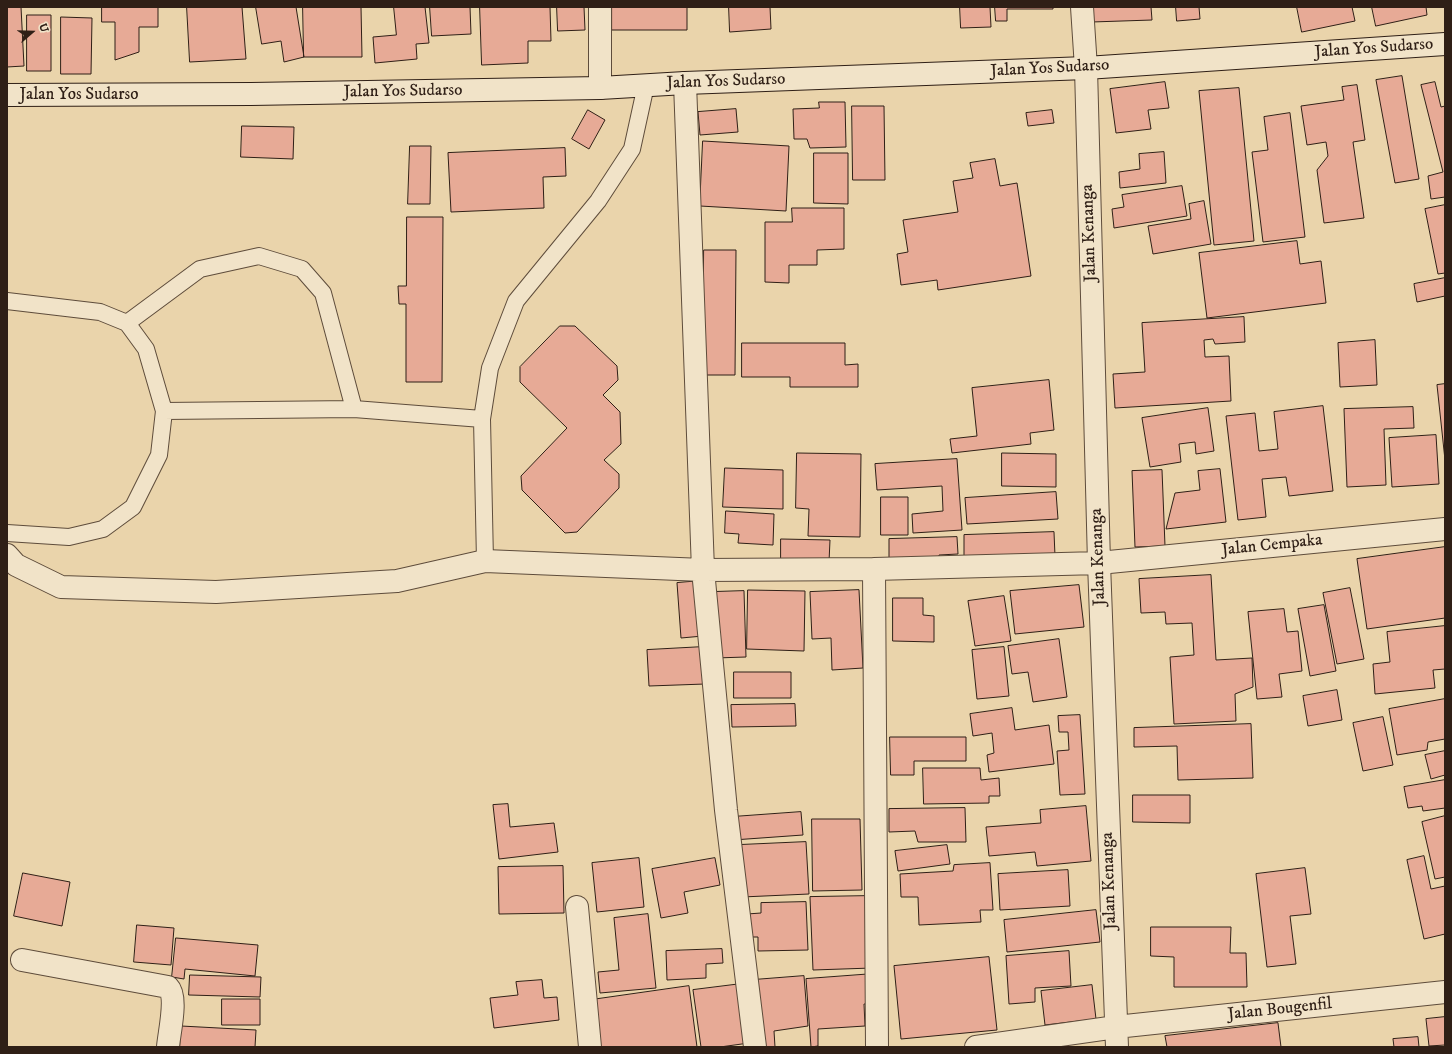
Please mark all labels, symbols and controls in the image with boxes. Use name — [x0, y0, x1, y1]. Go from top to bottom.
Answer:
north arrow — [12, 12, 52, 52]
text: U — [35, 21, 51, 34]
street label: Jalan Yos Sudarso — [1314, 35, 1434, 63]
street label: Jalan Yos Sudarso — [990, 56, 1110, 82]
street label: Jalan Yos Sudarso — [666, 70, 786, 94]
street label: Jalan Yos Sudarso — [343, 81, 463, 103]
street label: Jalan Yos Sudarso — [20, 85, 138, 105]
street label: Jalan Kenanga — [1078, 184, 1102, 282]
street label: Jalan Kenanga — [1087, 508, 1111, 606]
street label: Jalan Cempaka — [1221, 531, 1323, 561]
street label: Jalan Kenanga — [1098, 832, 1122, 930]
street label: Jalan Bougenfil — [1227, 994, 1333, 1026]

